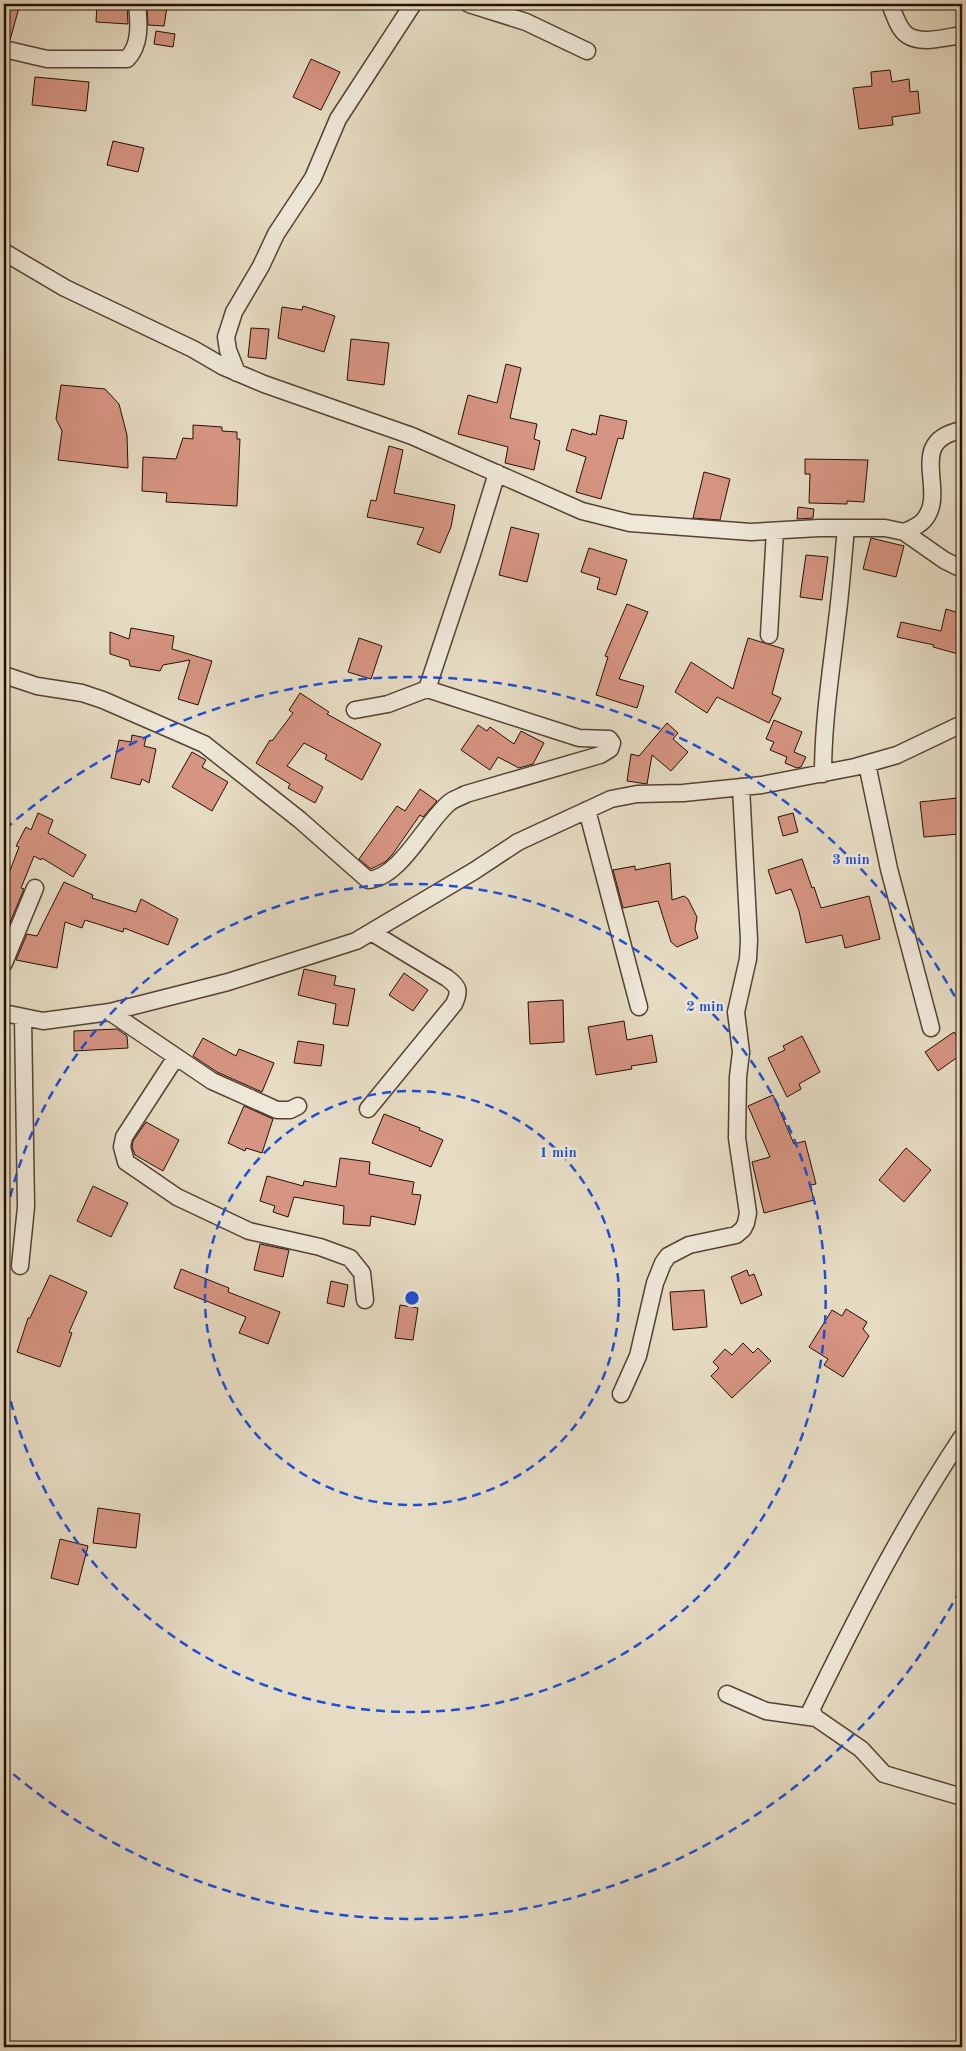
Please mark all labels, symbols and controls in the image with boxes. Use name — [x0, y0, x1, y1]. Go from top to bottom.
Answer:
text: 3 min — [832, 853, 870, 868]
text: 2 min — [686, 1000, 724, 1015]
text: 1 min — [539, 1146, 577, 1161]
centre of rings — [403, 1289, 421, 1307]

